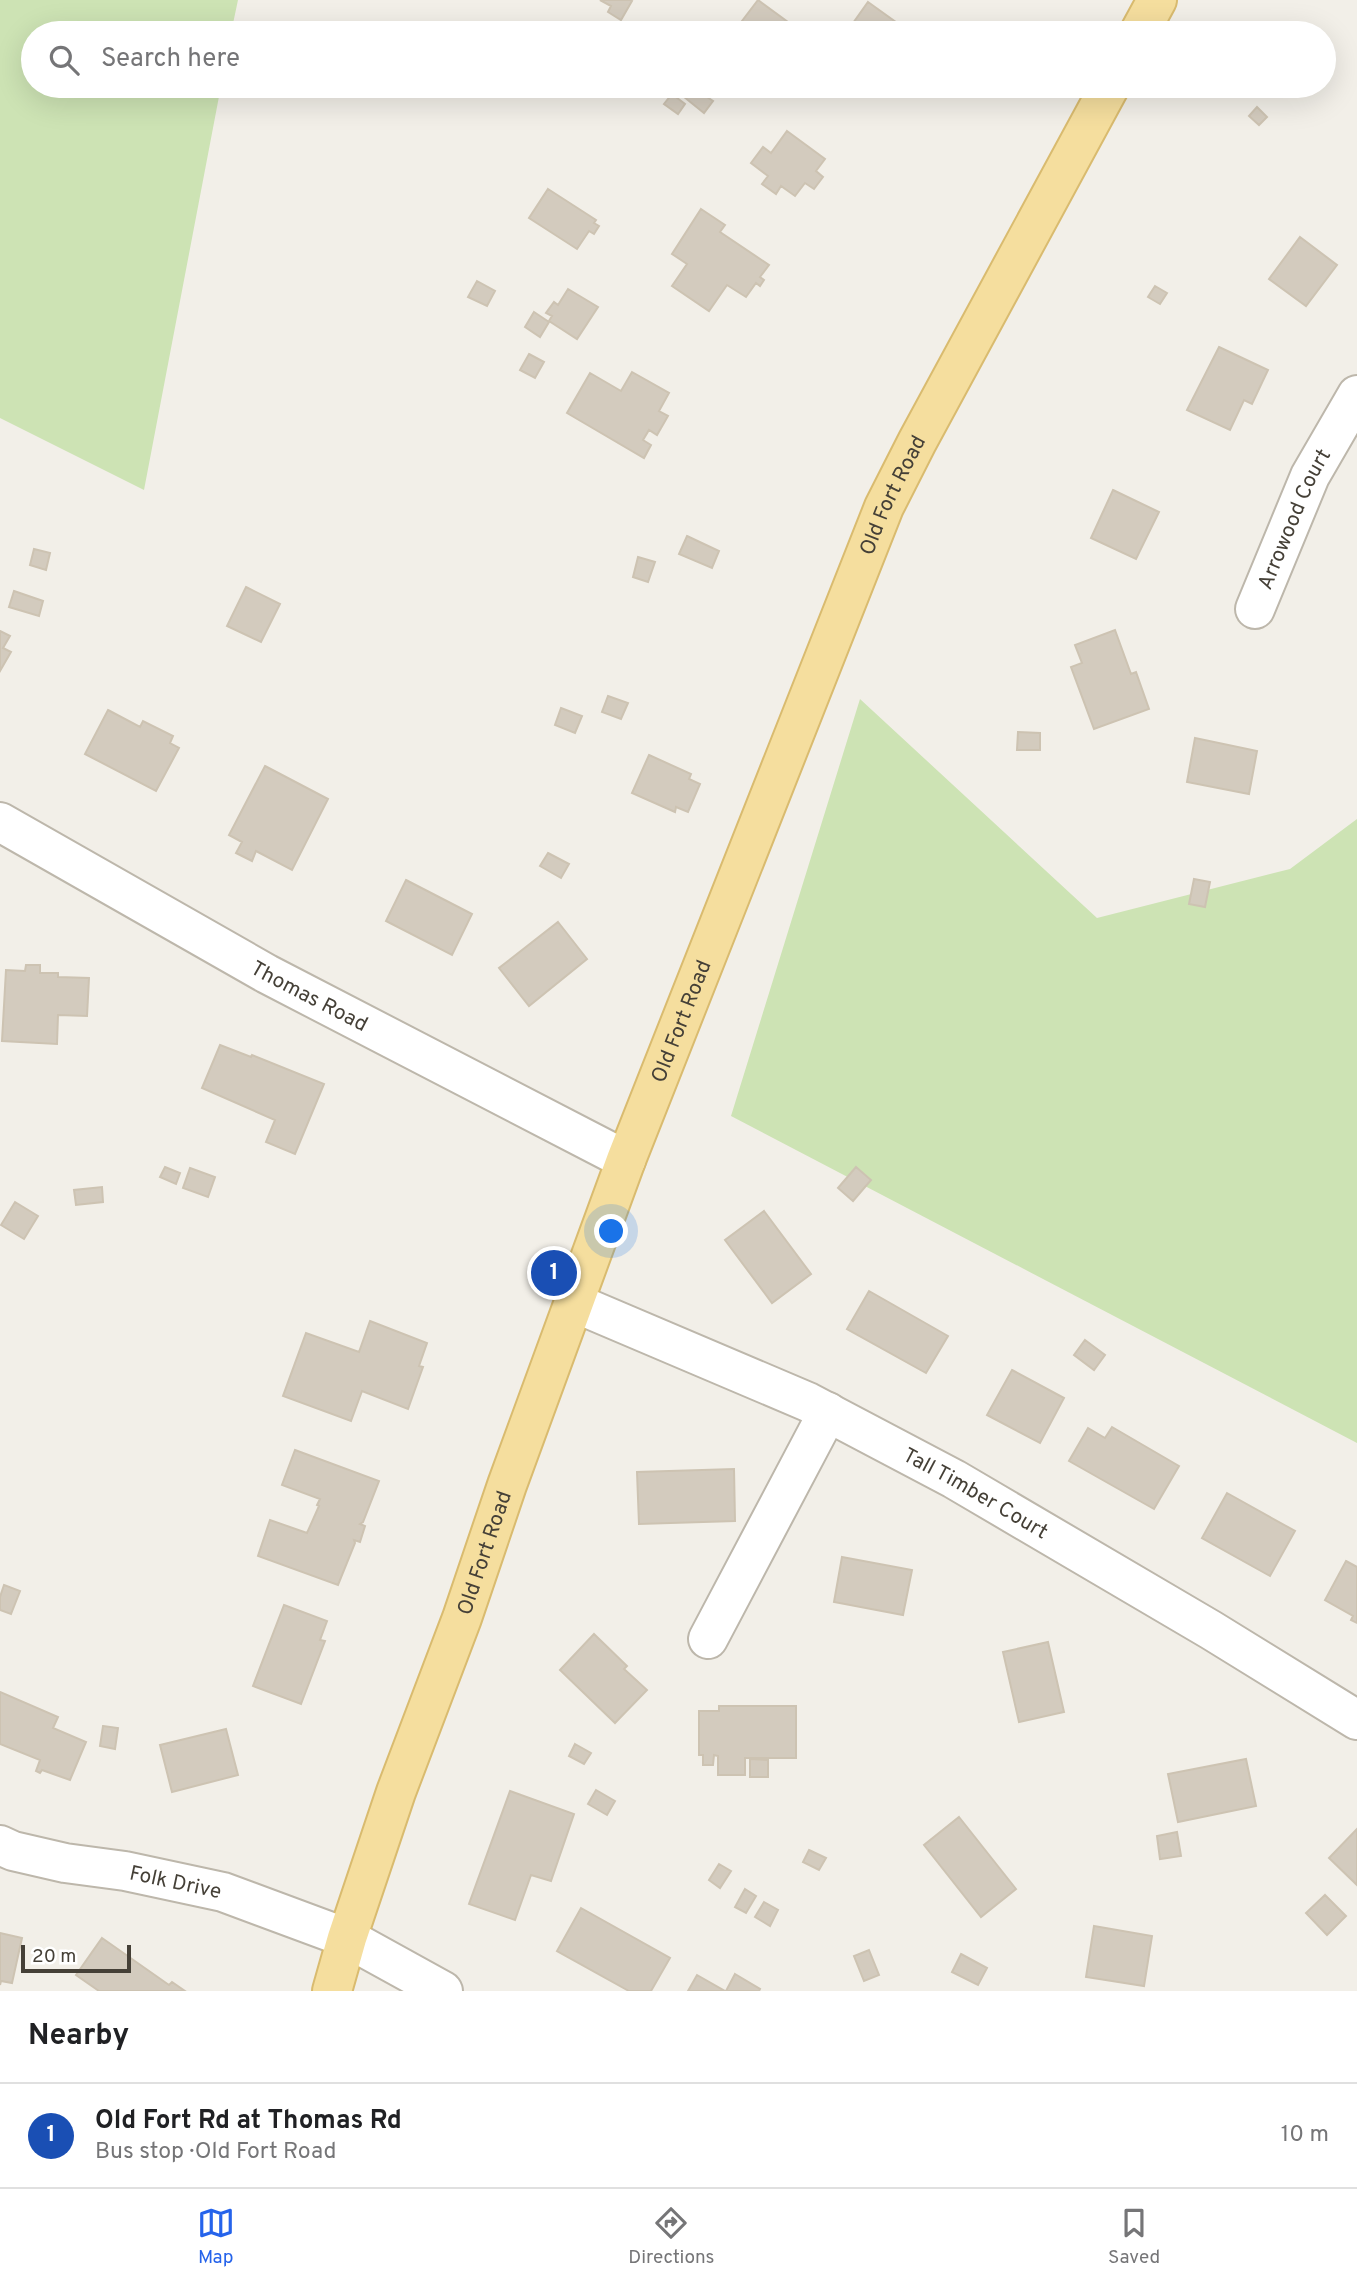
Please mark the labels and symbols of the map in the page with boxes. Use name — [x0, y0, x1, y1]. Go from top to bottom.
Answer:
street label: Old Fort Road — [854, 431, 933, 559]
street label: Arrowood Court — [1253, 444, 1338, 594]
street label: Thomas Road — [245, 955, 372, 1039]
street label: Old Fort Road — [646, 957, 719, 1087]
your location — [594, 1214, 628, 1248]
pin: 1 — [531, 1247, 577, 1299]
street label: Tall Timber Court — [898, 1442, 1053, 1546]
street label: Old Fort Road — [452, 1488, 519, 1619]
street label: Folk Drive — [127, 1860, 224, 1906]
scale bar — [21, 1942, 131, 1974]

